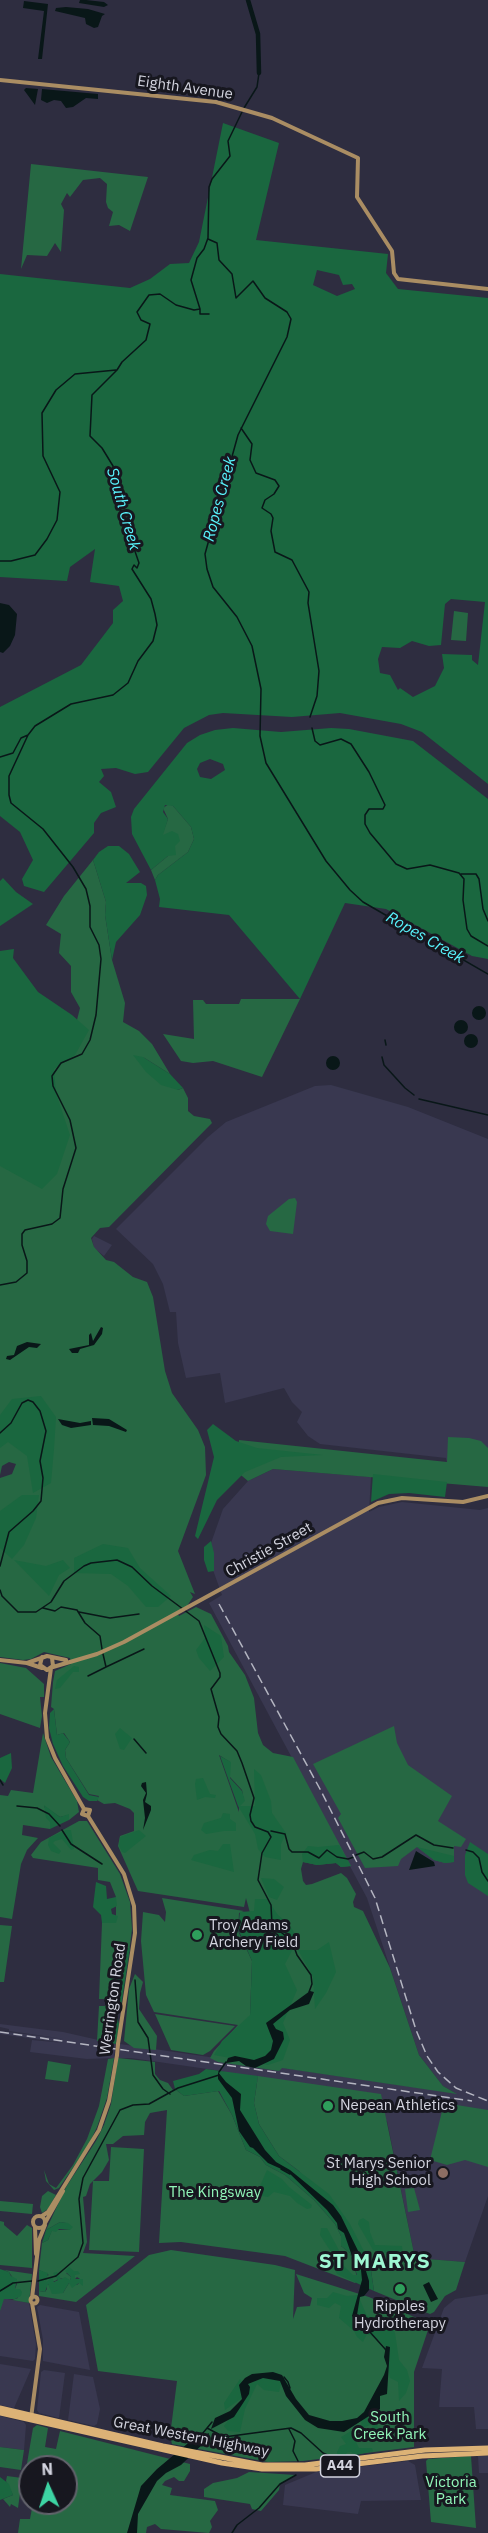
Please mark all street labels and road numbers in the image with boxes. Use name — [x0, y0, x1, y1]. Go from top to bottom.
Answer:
street label: Eighth Avenue — [136, 72, 234, 104]
street label: Christie Street — [223, 1519, 315, 1581]
street label: Werrington Road — [96, 1942, 130, 2056]
street label: Great Western Highway — [112, 2413, 270, 2461]
road number: A44 — [320, 2455, 360, 2477]

